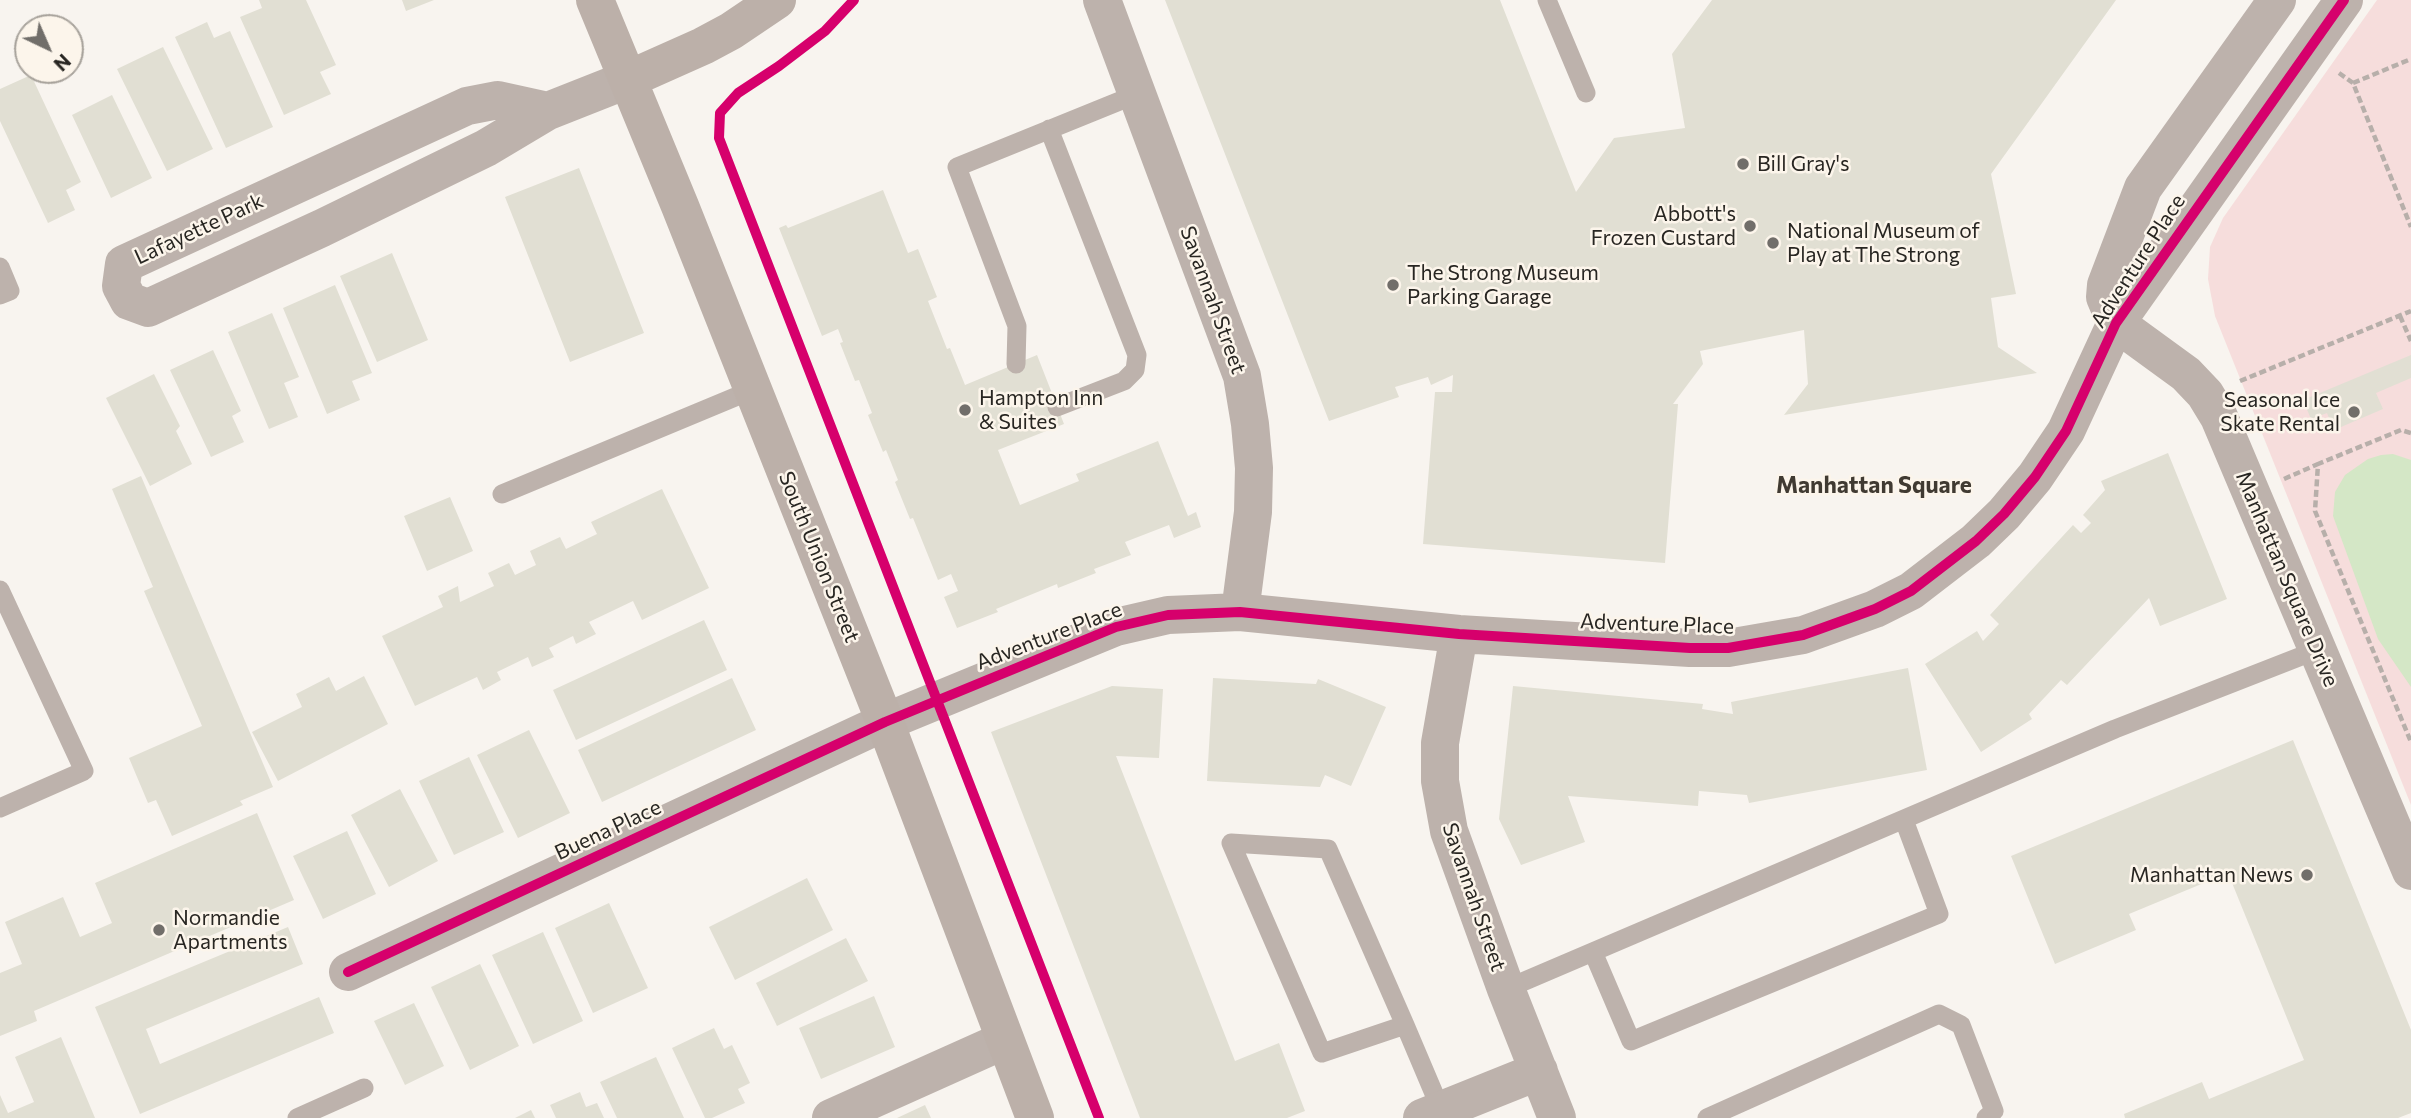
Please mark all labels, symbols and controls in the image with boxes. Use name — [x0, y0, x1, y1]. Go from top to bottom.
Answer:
north arrow — [14, 14, 84, 84]
text: N — [49, 50, 76, 76]
place label: Bill Gray's — [1757, 151, 1850, 177]
marker: Bill Gray's — [1735, 156, 1751, 172]
street label: Lafayette Park — [131, 188, 267, 270]
street label: Adventure Place — [2085, 190, 2191, 332]
place label: Abbott's Frozen Custard — [1591, 201, 1736, 251]
marker: Abbott's Frozen Custard — [1742, 218, 1758, 234]
place label: National Museum of Play at The Strong — [1787, 218, 1980, 268]
street label: Savannah Street — [1175, 223, 1251, 377]
marker: National Museum of Play at The Strong — [1765, 235, 1781, 251]
place label: The Strong Museum Parking Garage — [1407, 260, 1599, 310]
marker: The Strong Museum Parking Garage — [1385, 277, 1401, 293]
place label: Hampton Inn & Suites — [979, 385, 1103, 435]
place label: Seasonal Ice Skate Rental — [2220, 387, 2340, 437]
marker: Hampton Inn & Suites — [957, 402, 973, 418]
marker: Seasonal Ice Skate Rental — [2346, 404, 2362, 420]
street label: South Union Street — [773, 468, 865, 646]
street label: Manhattan Square Drive — [2230, 468, 2344, 690]
district label: Manhattan Square — [1776, 471, 1972, 499]
street label: Adventure Place — [973, 597, 1125, 675]
street label: Adventure Place — [1580, 609, 1734, 639]
street label: Buena Place — [551, 794, 665, 866]
street label: Savannah Street — [1437, 820, 1511, 974]
place label: Manhattan News — [2130, 862, 2293, 888]
marker: Manhattan News — [2299, 867, 2315, 883]
place label: Normandie Apartments — [173, 905, 287, 955]
marker: Normandie Apartments — [151, 922, 167, 938]

